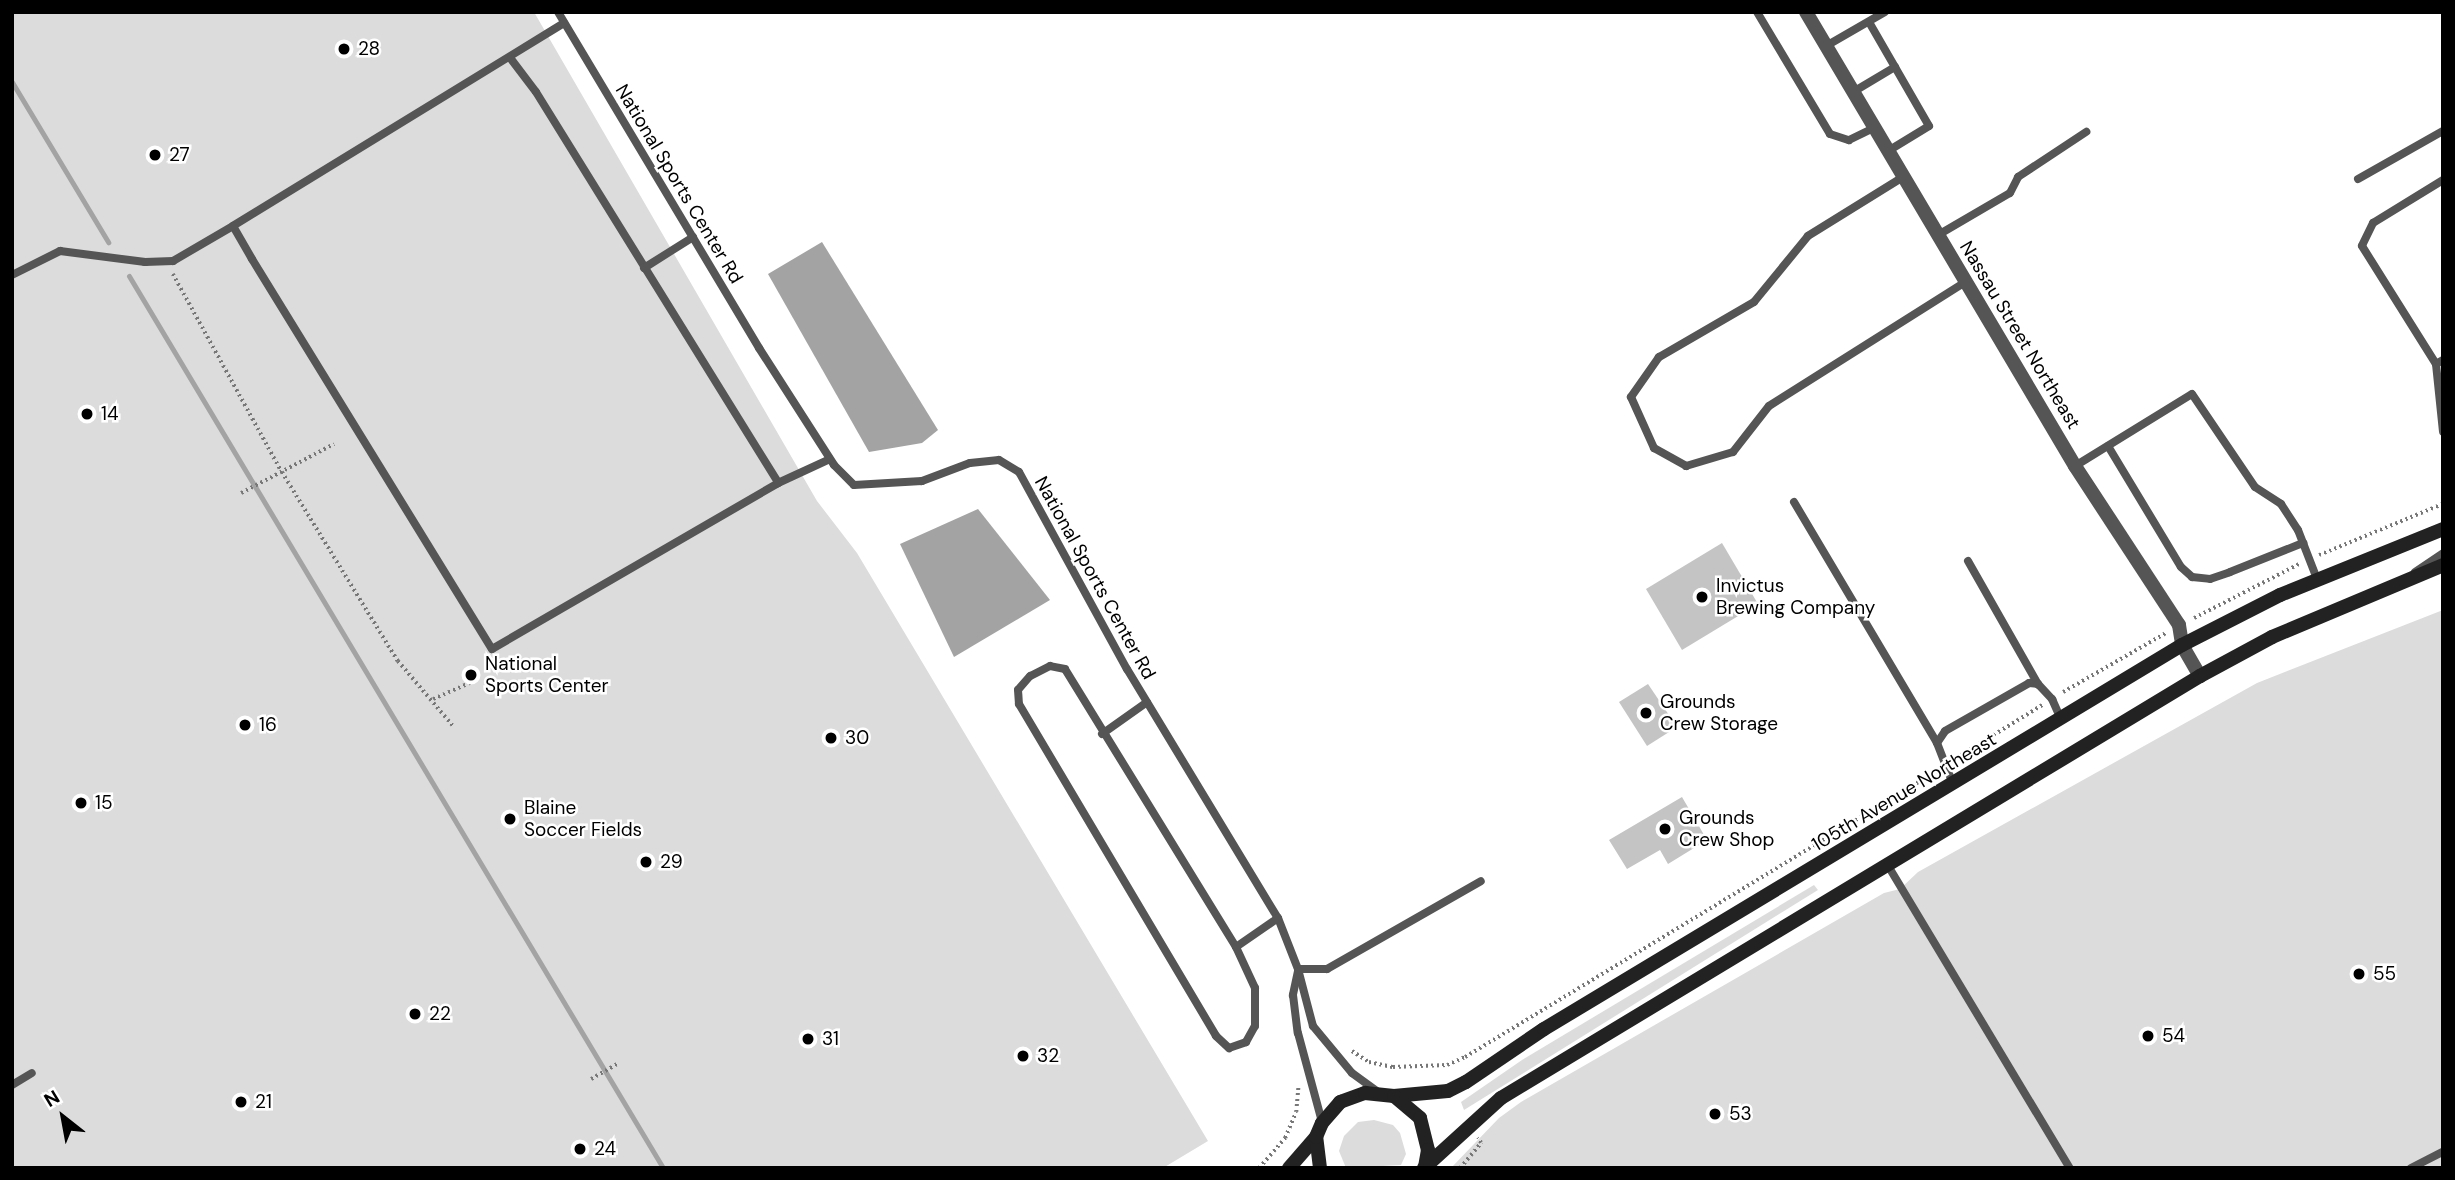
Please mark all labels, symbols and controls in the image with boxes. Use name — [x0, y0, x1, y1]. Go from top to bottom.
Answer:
place label: 28 — [358, 38, 380, 60]
marker: 28 — [336, 41, 352, 57]
street label: National Sports Center Rd — [610, 80, 748, 288]
place label: 27 — [169, 144, 190, 166]
marker: 27 — [147, 147, 163, 163]
street label: Nassau Street Northeast — [1955, 237, 2085, 433]
place label: 14 — [101, 403, 118, 425]
marker: 14 — [79, 406, 95, 422]
street label: National Sports Center Rd — [1030, 473, 1160, 683]
place label: Invictus Brewing Company — [1716, 575, 1875, 619]
marker: Invictus Brewing Company — [1694, 589, 1710, 605]
place label: National Sports Center — [485, 653, 609, 697]
marker: National Sports Center — [463, 667, 479, 683]
place label: Grounds Crew Storage — [1660, 691, 1778, 735]
marker: Grounds Crew Storage — [1638, 705, 1654, 721]
place label: 16 — [259, 714, 277, 736]
marker: 16 — [237, 717, 253, 733]
place label: 30 — [845, 727, 869, 749]
street label: 105th Avenue Northeast — [1808, 728, 2000, 856]
marker: 30 — [823, 730, 839, 746]
place label: 15 — [95, 792, 113, 814]
marker: 15 — [73, 795, 89, 811]
place label: Blaine Soccer Fields — [524, 797, 642, 841]
place label: Grounds Crew Shop — [1679, 807, 1774, 851]
marker: Blaine Soccer Fields — [502, 811, 518, 827]
marker: Grounds Crew Shop — [1657, 821, 1673, 837]
place label: 29 — [660, 851, 683, 873]
marker: 29 — [638, 854, 654, 870]
place label: 55 — [2373, 963, 2396, 985]
marker: 55 — [2351, 966, 2367, 982]
place label: 22 — [429, 1003, 451, 1025]
marker: 22 — [407, 1006, 423, 1022]
place label: 54 — [2162, 1025, 2185, 1047]
place label: 31 — [822, 1028, 839, 1050]
marker: 54 — [2140, 1028, 2156, 1044]
marker: 31 — [800, 1031, 816, 1047]
place label: 32 — [1037, 1045, 1059, 1067]
marker: 32 — [1015, 1048, 1031, 1064]
north arrow — [28, 1082, 98, 1152]
text: N — [40, 1084, 64, 1113]
place label: 21 — [255, 1091, 272, 1113]
marker: 21 — [233, 1094, 249, 1110]
place label: 53 — [1729, 1103, 1752, 1125]
marker: 53 — [1707, 1106, 1723, 1122]
place label: 24 — [594, 1138, 616, 1160]
marker: 24 — [572, 1141, 588, 1157]

